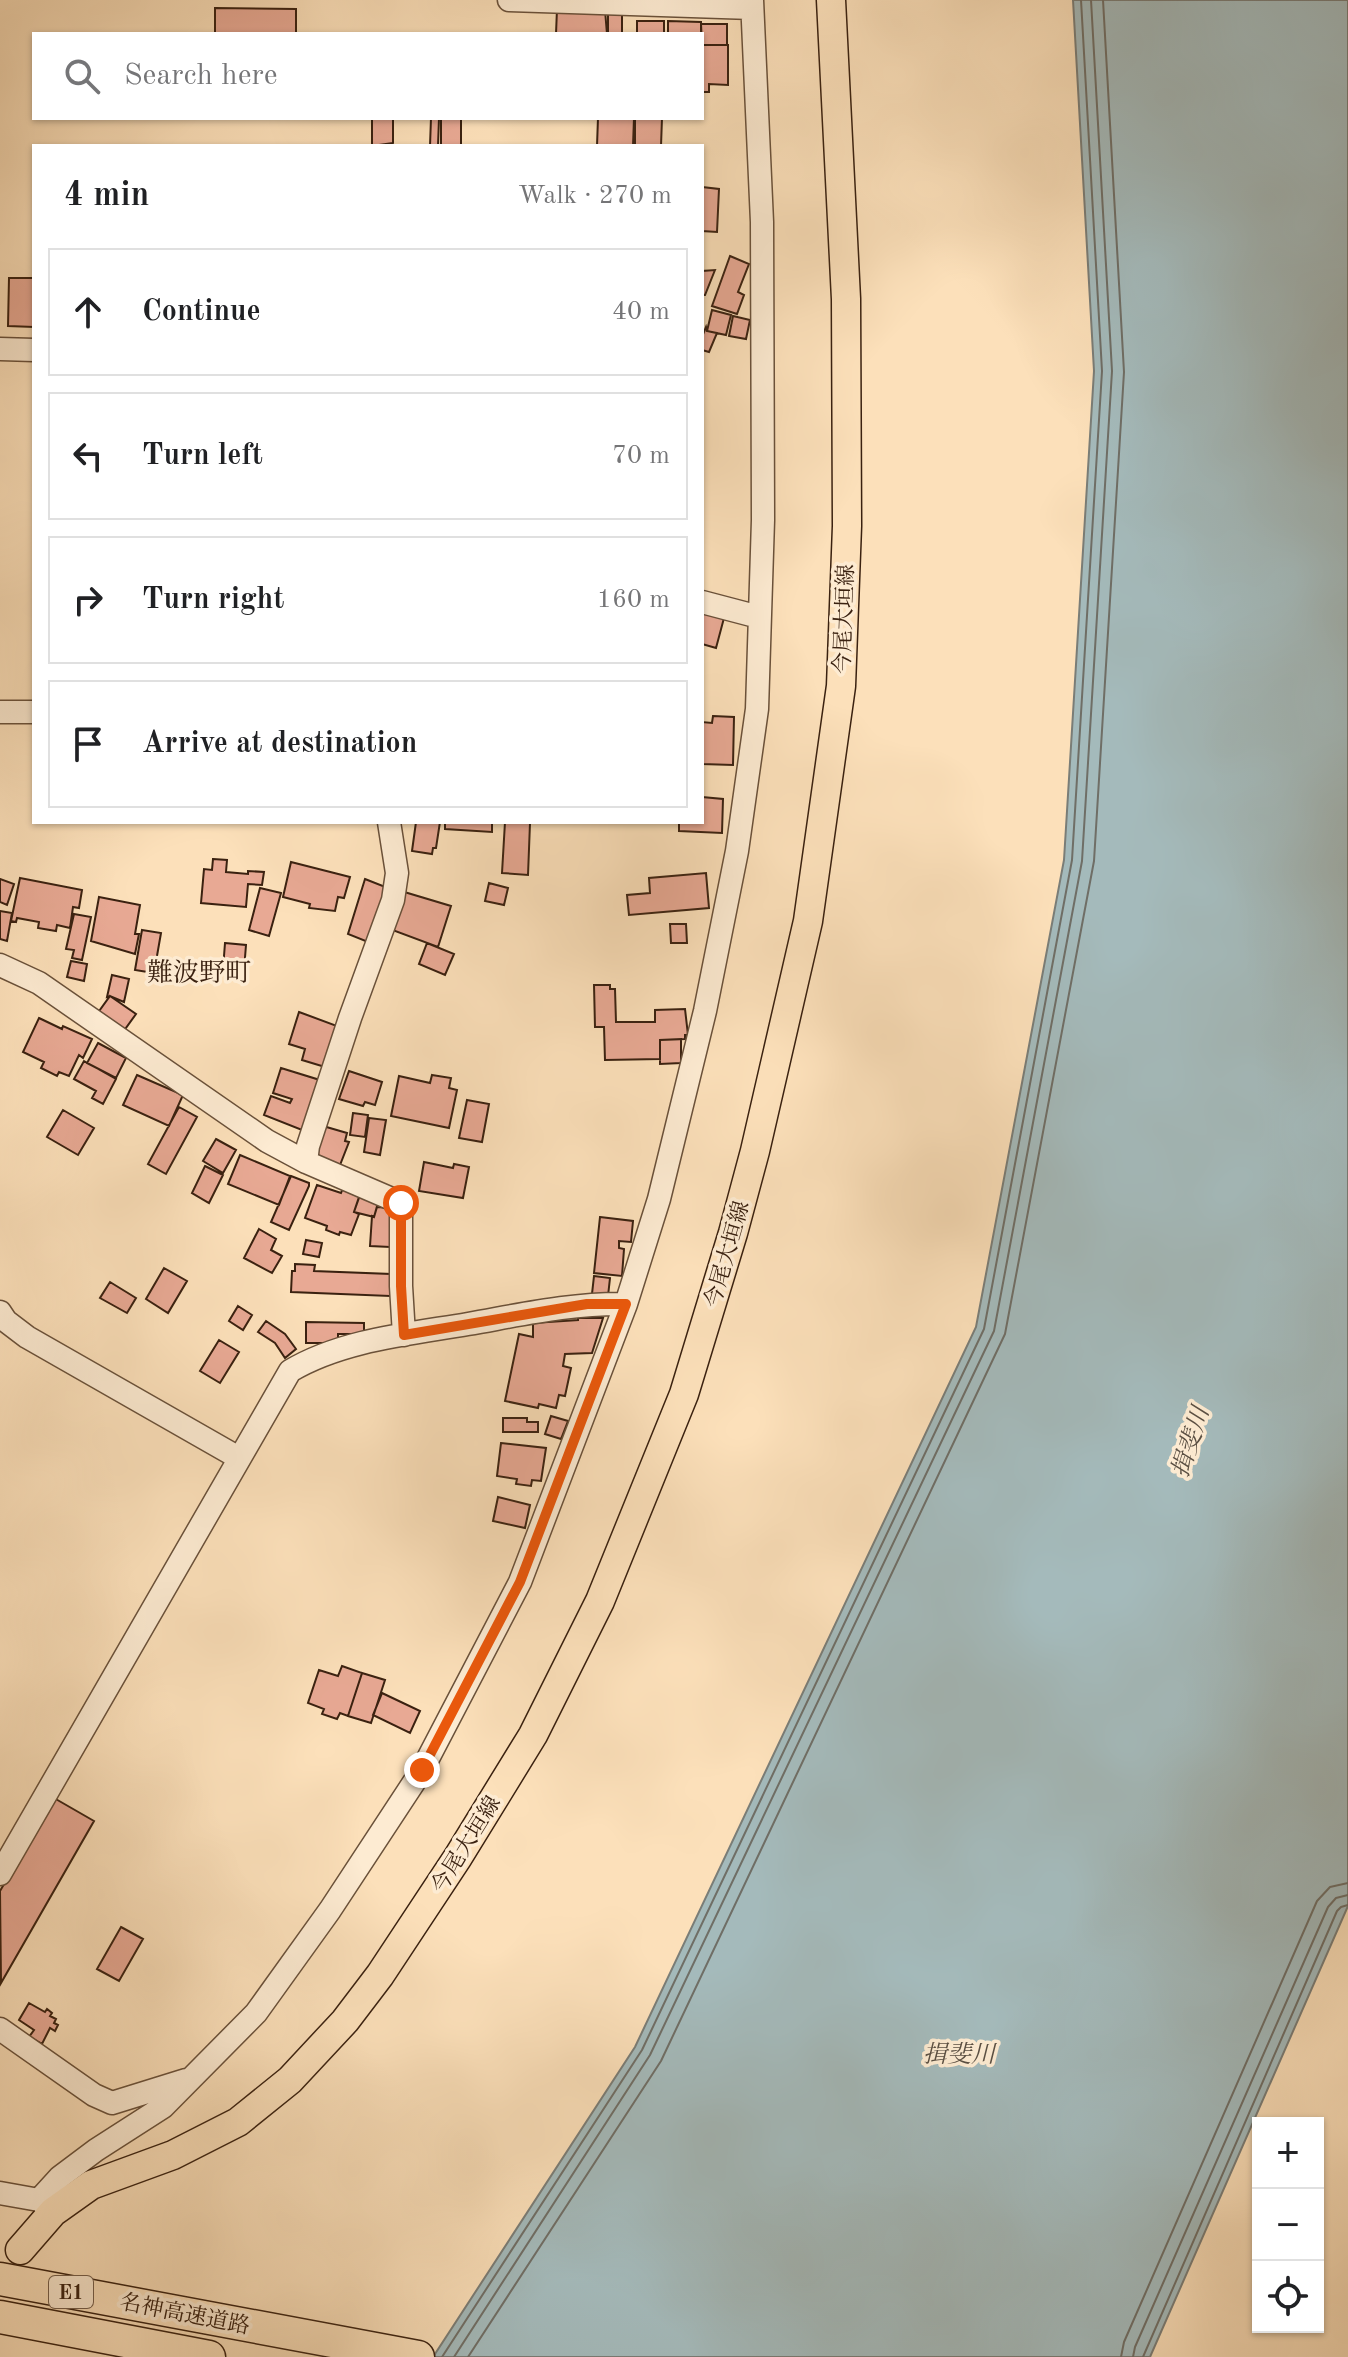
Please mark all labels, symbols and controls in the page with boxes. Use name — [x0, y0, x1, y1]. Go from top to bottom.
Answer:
search box — [32, 32, 704, 120]
icon: search — [60, 54, 104, 98]
text: Search here — [124, 61, 278, 91]
text: 4 min — [64, 179, 149, 213]
text: Walk · 270 m — [518, 183, 672, 209]
icon: ahead — [66, 290, 110, 334]
text: Continue — [142, 297, 261, 327]
text: 40 m — [612, 299, 670, 325]
icon: left — [66, 434, 110, 478]
text: Turn left — [142, 441, 263, 471]
text: 70 m — [612, 443, 670, 469]
street label: 今尾大垣線 — [830, 564, 858, 674]
icon: right — [66, 578, 110, 622]
text: Turn right — [142, 585, 284, 615]
text: 160 m — [597, 587, 670, 613]
icon: arrive — [66, 722, 110, 766]
text: Arrive at destination — [142, 729, 417, 759]
district label: 難波野町 — [147, 959, 251, 987]
route start — [383, 1185, 419, 1221]
street label: 今尾大垣線 — [700, 1198, 754, 1310]
water label: 揖斐川 — [1167, 1401, 1215, 1481]
route end — [404, 1752, 440, 1788]
street label: 今尾大垣線 — [427, 1792, 505, 1898]
water label: 揖斐川 — [923, 2041, 998, 2068]
map controls — [1252, 2117, 1324, 2333]
button: + — [1252, 2117, 1324, 2189]
button: − — [1252, 2189, 1324, 2261]
button: locate — [1252, 2261, 1324, 2333]
road number: E1 — [49, 2276, 93, 2308]
street label: 名神高速道路 — [118, 2290, 252, 2338]

